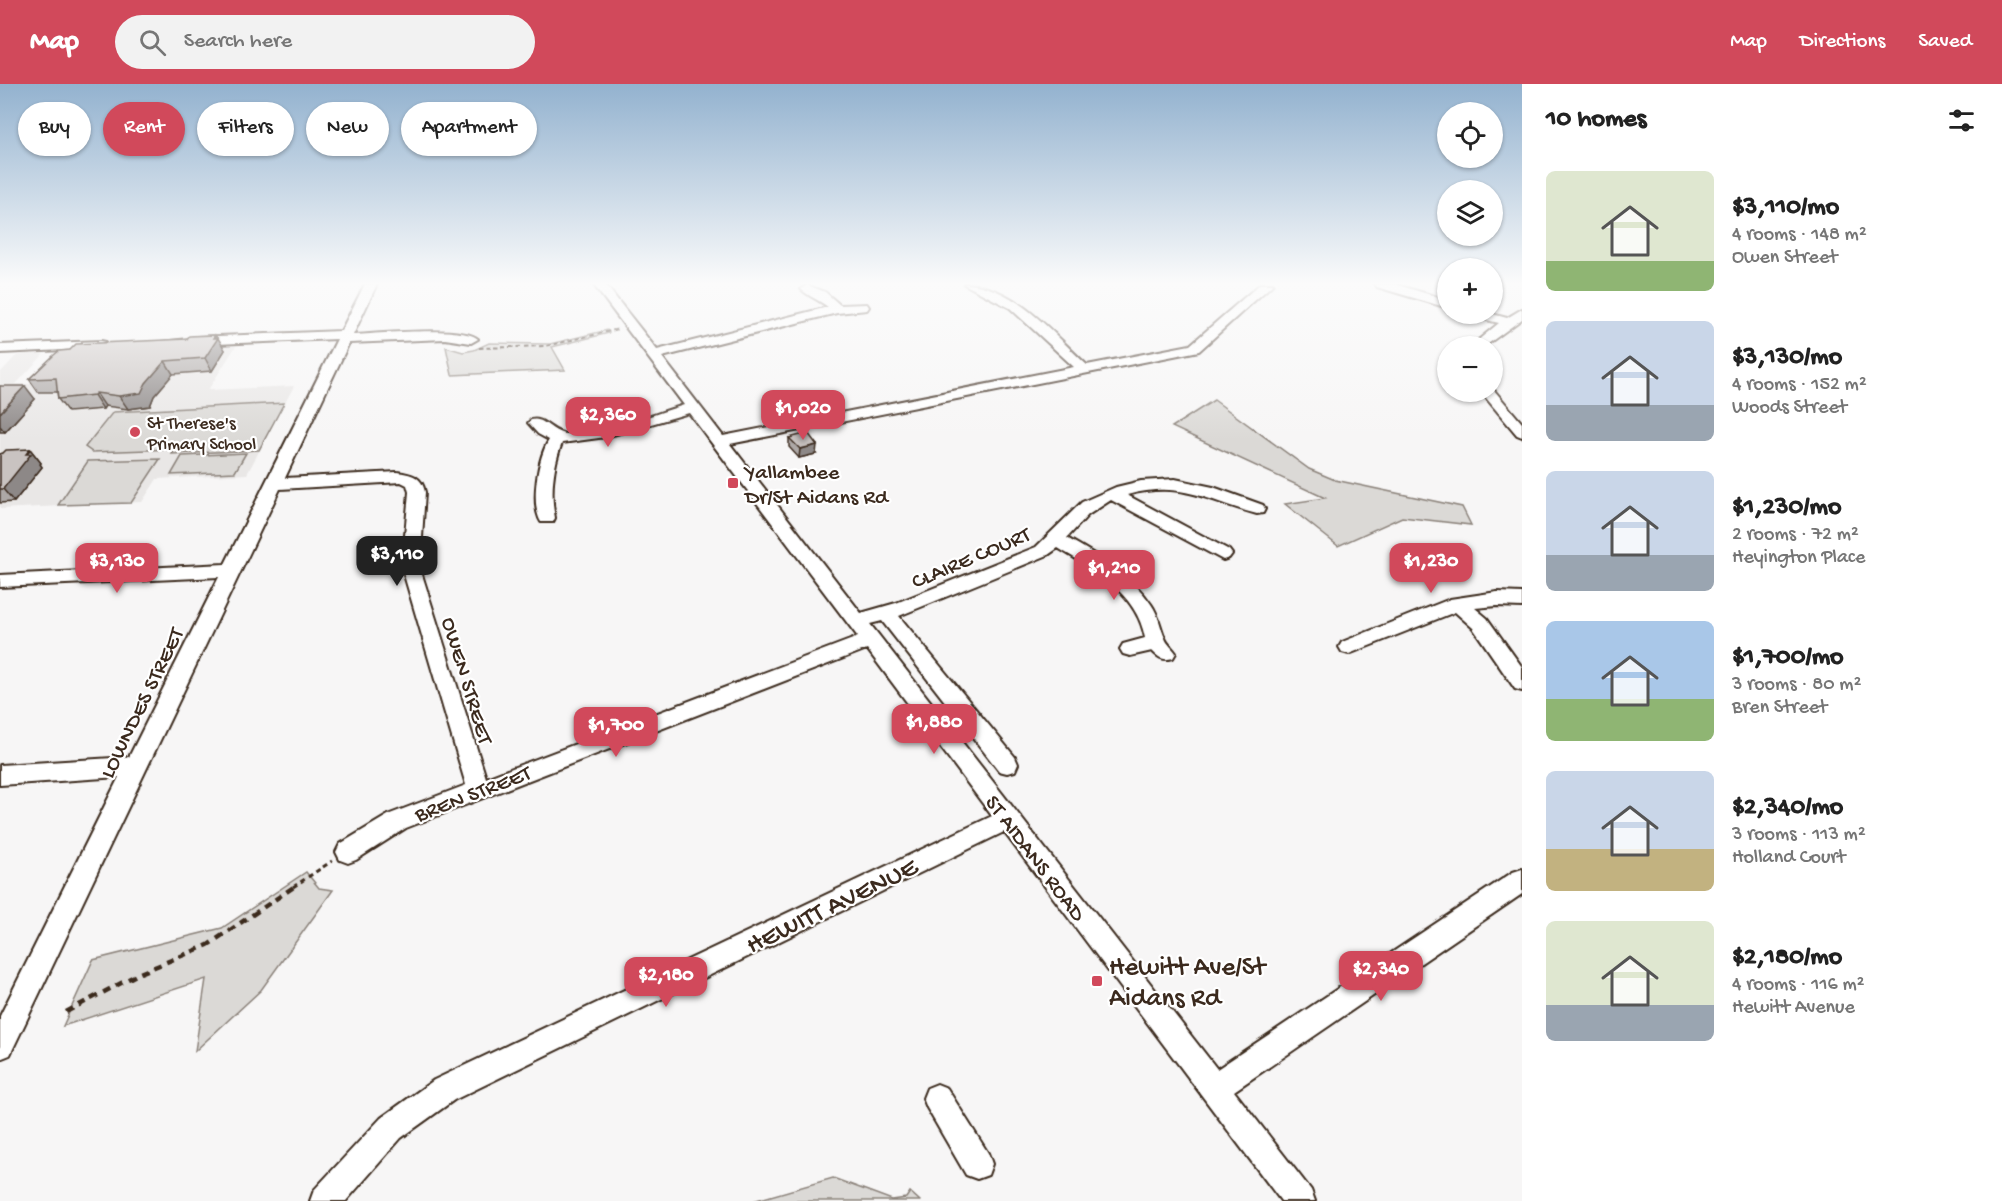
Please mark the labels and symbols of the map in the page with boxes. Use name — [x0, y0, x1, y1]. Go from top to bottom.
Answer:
pin: $1,020 — [754, 390, 852, 441]
pin: $2,360 — [559, 397, 657, 448]
place label: St Therese's Primary School — [146, 414, 256, 456]
marker: St Therese's Primary School — [128, 425, 142, 439]
place label: Yallambee Dr/St Aidans Rd — [743, 461, 890, 512]
marker: Yallambee Dr/St Aidans Rd — [726, 476, 740, 490]
street label: CLAIRE COURT — [908, 522, 1036, 596]
pin: $3,110 — [348, 536, 446, 587]
pin: $3,130 — [68, 543, 166, 594]
pin: $1,230 — [1382, 543, 1480, 594]
pin: $1,210 — [1065, 550, 1163, 601]
street label: OWEN STREET — [434, 615, 497, 749]
street label: LOWNDES STREET — [96, 623, 192, 783]
pin: $1,880 — [885, 704, 983, 755]
pin: $1,700 — [567, 707, 665, 758]
street label: BREN STREET — [411, 761, 537, 830]
street label: ST AIDANS ROAD — [978, 791, 1090, 928]
street label: HEWITT AVENUE — [742, 852, 925, 963]
pin: $2,340 — [1332, 951, 1430, 1002]
place label: Hewitt Ave/St Aidans Rd — [1109, 953, 1267, 1016]
pin: $2,180 — [617, 957, 715, 1008]
marker: Hewitt Ave/St Aidans Rd — [1090, 974, 1104, 988]

